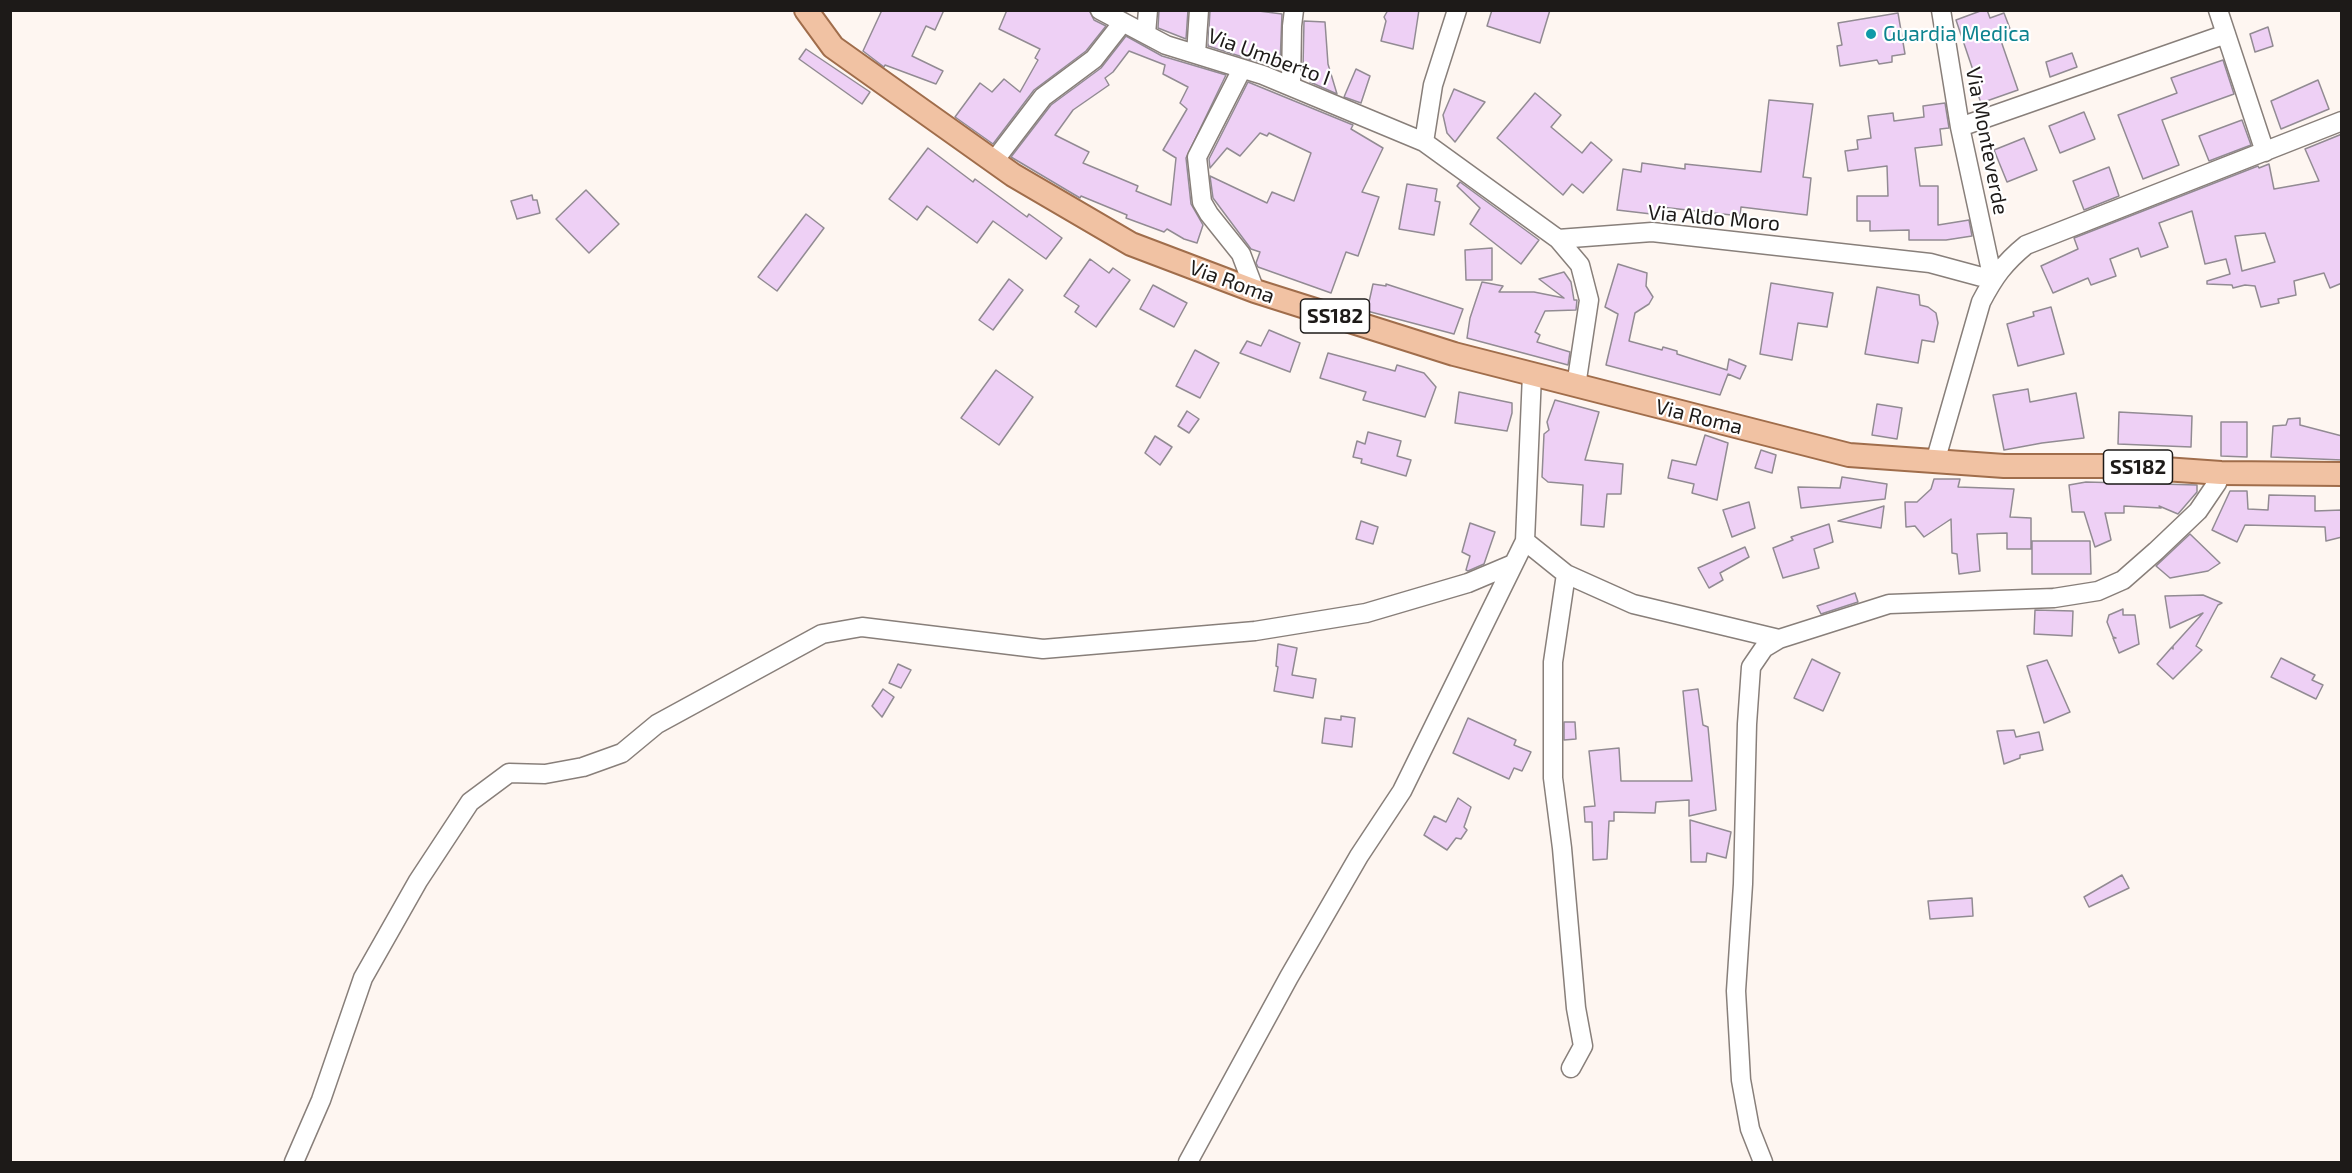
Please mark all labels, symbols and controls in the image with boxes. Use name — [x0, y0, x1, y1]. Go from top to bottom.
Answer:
place label: Guardia Medica — [1883, 21, 2030, 47]
street label: Via Umberto I — [1204, 23, 1334, 91]
marker: Guardia Medica — [1864, 27, 1878, 41]
street label: Via Monteverde — [1960, 65, 2014, 217]
street label: Via Aldo Moro — [1647, 200, 1781, 236]
street label: Via Roma — [1186, 255, 1278, 309]
road number: SS182 — [1300, 299, 1370, 333]
street label: Via Roma — [1653, 394, 1745, 440]
road number: SS182 — [2104, 450, 2172, 484]

